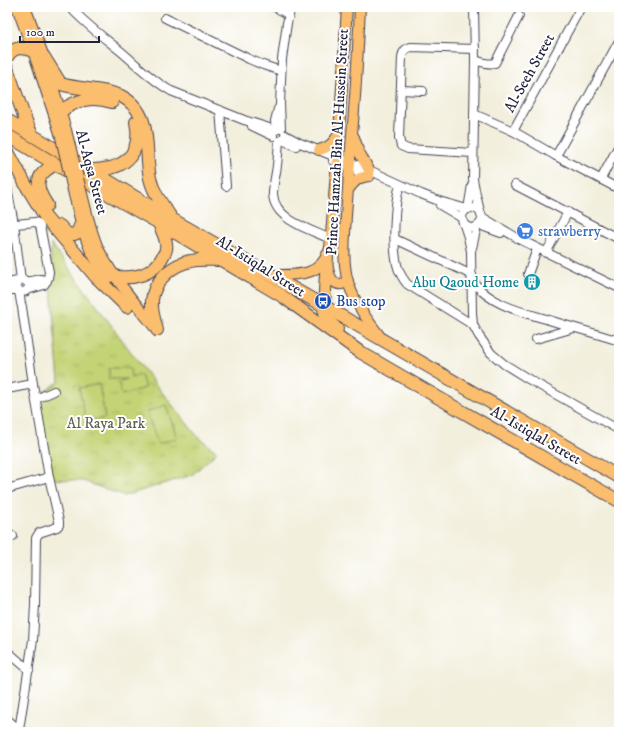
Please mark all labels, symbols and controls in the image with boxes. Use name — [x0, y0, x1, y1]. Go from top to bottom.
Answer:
scale bar — [20, 18, 99, 44]
text: 100 m — [26, 25, 55, 40]
street label: Prince Hamzah Bin Al-Hussein Street — [322, 28, 353, 256]
street label: Al-Seeh Street — [500, 30, 559, 116]
street label: Al-Aqsa Street — [71, 128, 112, 217]
supermarket icon: strawberry — [515, 221, 535, 241]
place label: strawberry — [538, 222, 602, 241]
street label: Al-Istiqlal Street — [213, 231, 309, 301]
building icon: Abu Qaoud Home — [522, 272, 542, 292]
place label: Abu Qaoud Home — [412, 273, 519, 292]
bus stop icon: Bus stop — [313, 291, 333, 311]
place label: Bus stop — [336, 292, 386, 311]
street label: Al-Istiqlal Street — [487, 402, 585, 469]
park label: Al Raya Park — [67, 414, 146, 433]

